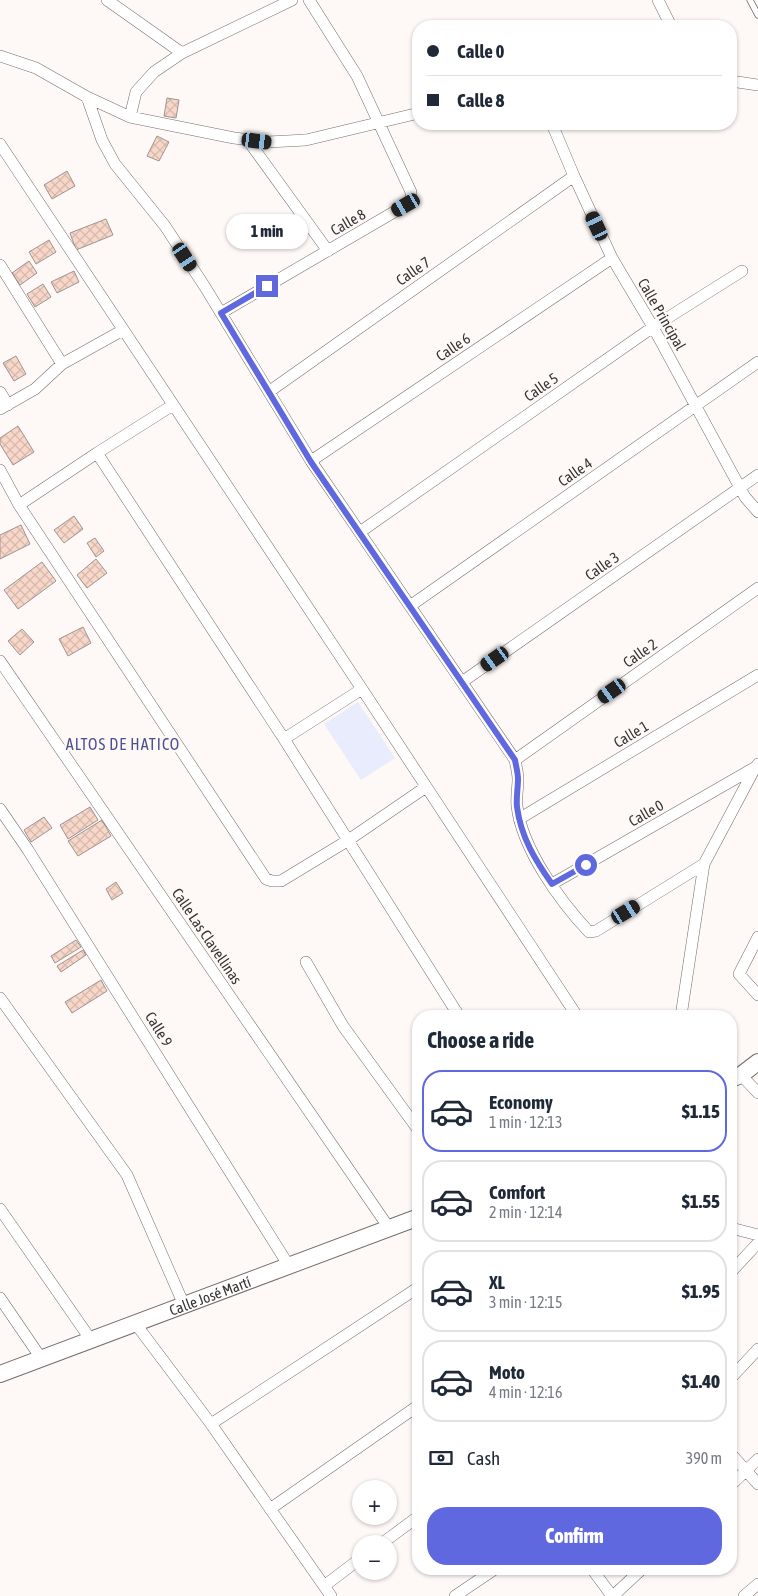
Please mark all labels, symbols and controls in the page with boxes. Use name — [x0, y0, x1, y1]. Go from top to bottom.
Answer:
text: Calle 0 — [457, 40, 504, 62]
text: Calle 8 — [457, 89, 504, 111]
car — [241, 132, 272, 150]
car — [389, 191, 422, 219]
street label: Calle 8 — [328, 205, 368, 239]
car — [583, 209, 610, 243]
callout: 1 min — [226, 214, 308, 248]
text: 1 min — [251, 222, 283, 240]
car — [170, 240, 199, 274]
street label: Calle 7 — [393, 253, 433, 289]
route end — [256, 275, 278, 297]
street label: Calle Principal — [635, 275, 689, 353]
street label: Calle 6 — [433, 329, 473, 365]
street label: Calle 5 — [521, 369, 561, 405]
street label: Calle 4 — [555, 454, 595, 490]
street label: Calle 3 — [582, 548, 622, 584]
street label: Calle 2 — [620, 635, 660, 671]
car — [478, 644, 511, 674]
car — [595, 676, 628, 706]
street label: Calle 1 — [611, 717, 651, 751]
district label: ALTOS DE HATICO — [66, 735, 180, 753]
street label: Calle 0 — [626, 796, 666, 830]
route start — [575, 854, 597, 876]
street label: Calle Las Clavellinas — [169, 885, 245, 987]
car — [609, 898, 642, 926]
street label: Calle 9 — [142, 1009, 176, 1049]
text: Choose a ride — [427, 1027, 534, 1053]
icon: car — [429, 1089, 474, 1134]
text: Economy — [489, 1091, 553, 1113]
text: $1.15 — [682, 1100, 720, 1122]
text: 1 min · 12:13 — [489, 1113, 562, 1131]
icon: car — [429, 1179, 474, 1224]
text: Comfort — [489, 1181, 545, 1203]
text: $1.55 — [682, 1190, 720, 1212]
text: 2 min · 12:14 — [489, 1203, 562, 1221]
icon: car — [429, 1269, 474, 1314]
text: XL — [489, 1271, 505, 1293]
street label: Calle José Martí — [167, 1272, 253, 1318]
text: $1.95 — [682, 1280, 720, 1302]
text: 3 min · 12:15 — [489, 1293, 562, 1311]
icon: car — [429, 1359, 474, 1404]
text: Moto — [489, 1361, 525, 1383]
text: $1.40 — [682, 1370, 720, 1392]
text: 4 min · 12:16 — [489, 1383, 562, 1401]
icon: cash — [427, 1444, 455, 1472]
text: Cash — [467, 1447, 500, 1469]
text: 390 m — [686, 1449, 722, 1467]
map controls — [352, 1480, 397, 1580]
button: + — [352, 1480, 397, 1525]
button: Confirm — [427, 1507, 722, 1565]
button: − — [352, 1535, 397, 1580]

